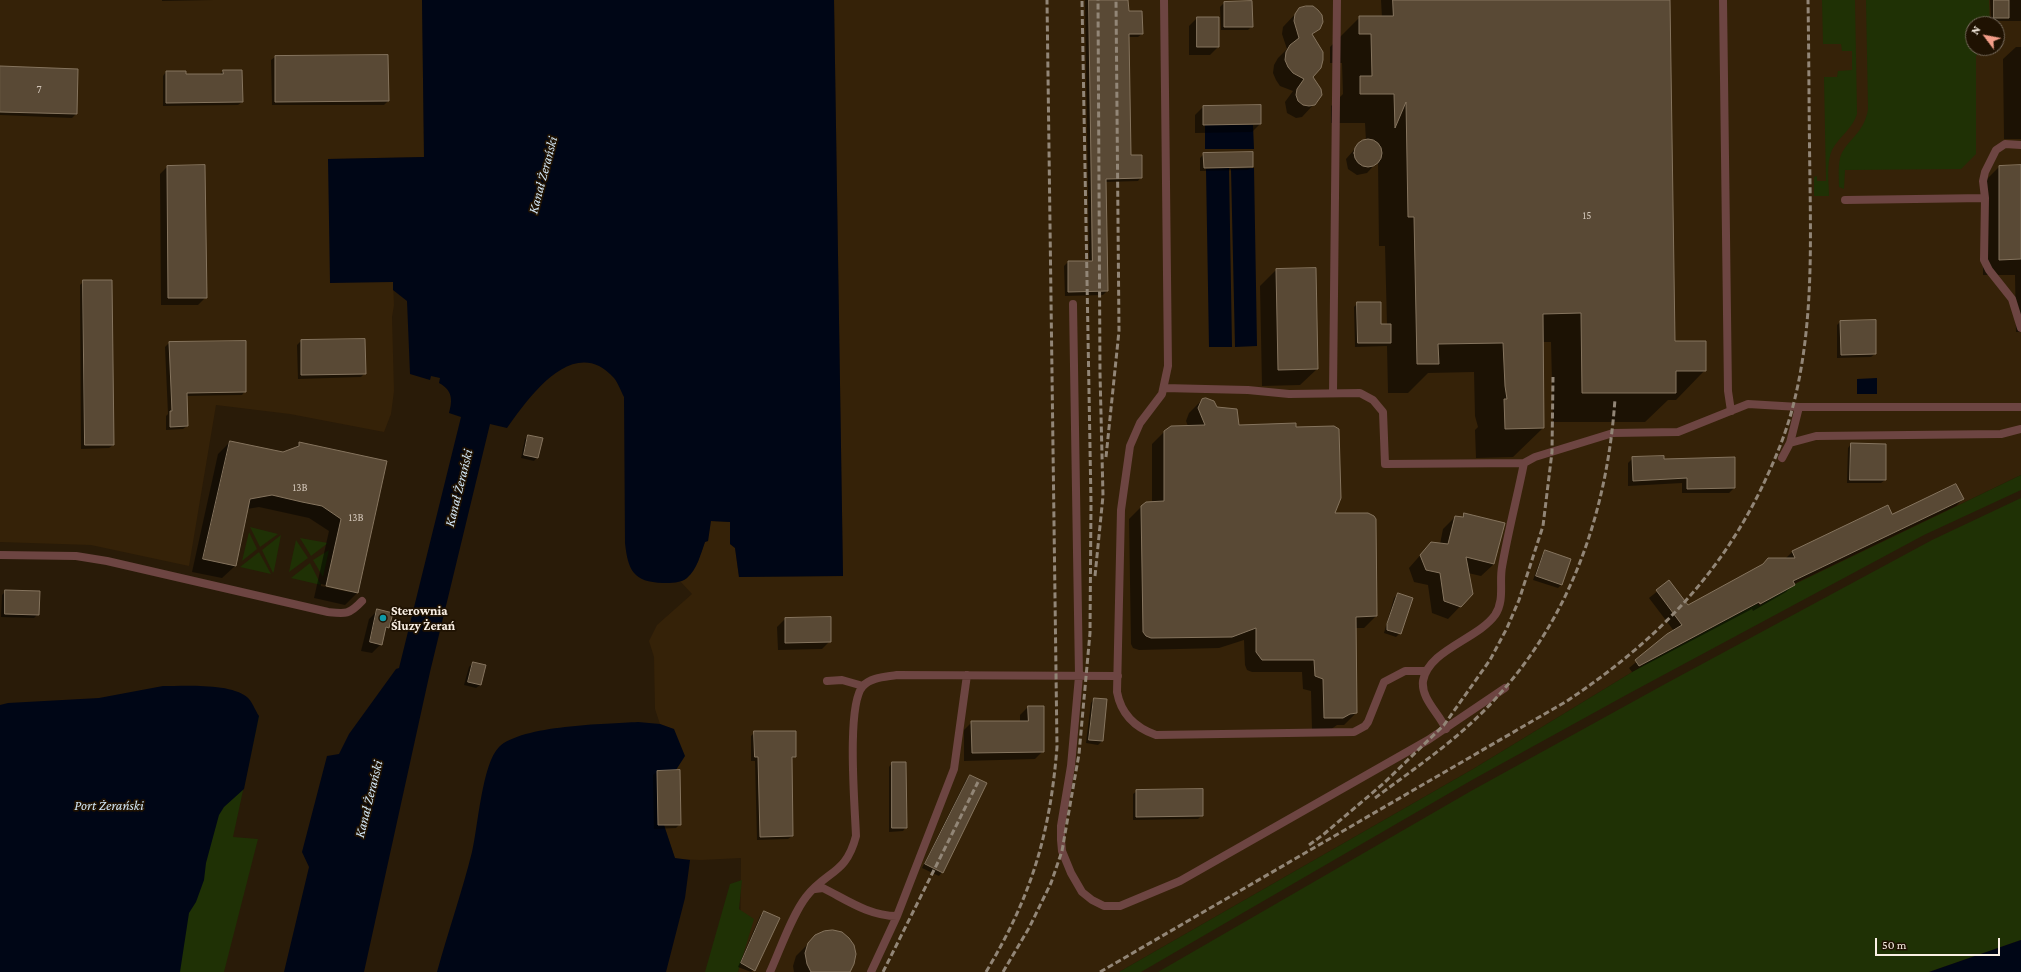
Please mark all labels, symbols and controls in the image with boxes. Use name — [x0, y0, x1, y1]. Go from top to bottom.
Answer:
north arrow — [1965, 16, 2005, 56]
text: N — [1969, 24, 1983, 37]
house number: 7 — [36, 83, 42, 97]
water label: Kanał Żerański — [525, 135, 561, 215]
house number: 15 — [1583, 209, 1591, 223]
water label: Kanał Żerański — [441, 448, 477, 528]
house number: 13B — [293, 481, 307, 495]
house number: 13B — [349, 511, 363, 525]
place label: Sterownia Śluzy Żerań — [391, 603, 455, 634]
marker: Sterownia Śluzy Żerań — [378, 613, 388, 623]
water label: Kanał Żerański — [351, 759, 387, 839]
water label: Port Żerański — [74, 798, 144, 814]
scale bar — [1877, 930, 2002, 956]
text: 50 m — [1882, 938, 1906, 952]

